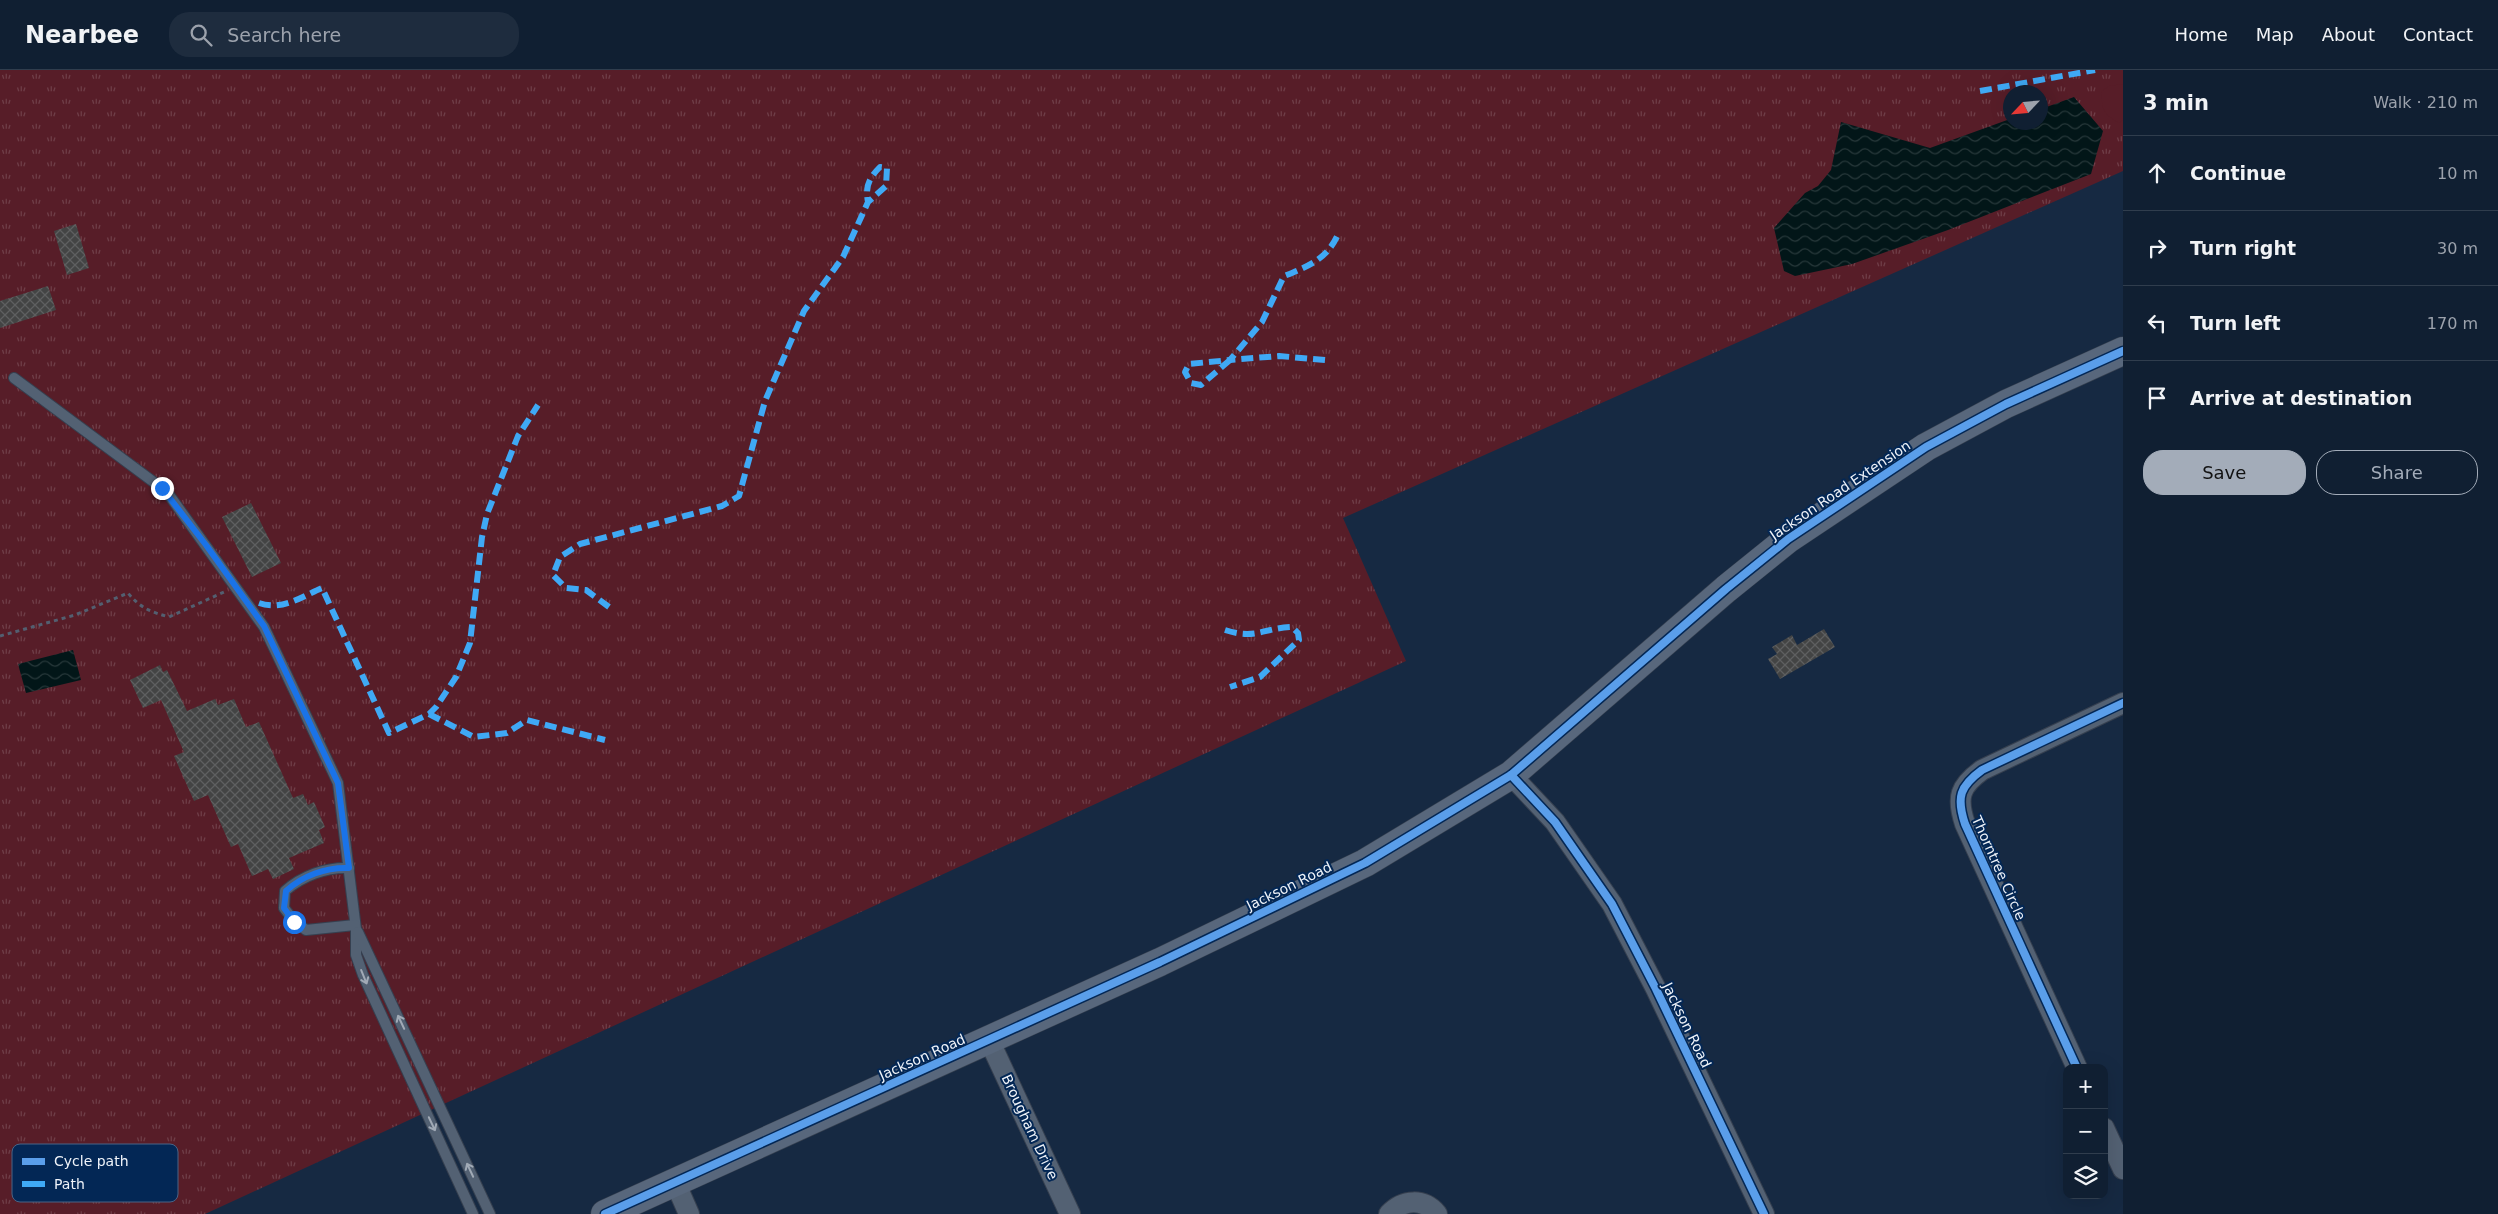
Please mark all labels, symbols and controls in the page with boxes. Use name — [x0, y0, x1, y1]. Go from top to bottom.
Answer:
search box — [169, 12, 519, 57]
text: Nearbee — [25, 21, 139, 49]
icon: search — [187, 21, 215, 49]
text: Search here — [227, 24, 341, 46]
text: Home — [2175, 24, 2228, 45]
text: Map — [2256, 24, 2294, 45]
text: About — [2322, 24, 2375, 45]
text: Contact — [2403, 24, 2473, 45]
north arrow — [2003, 85, 2048, 130]
text: 3 min — [2143, 91, 2209, 115]
text: Walk · 210 m — [2373, 93, 2478, 112]
icon: ahead — [2143, 159, 2171, 187]
text: Continue — [2190, 162, 2286, 184]
text: 10 m — [2437, 164, 2478, 183]
icon: right — [2143, 234, 2171, 262]
text: Turn right — [2190, 237, 2296, 259]
text: 30 m — [2437, 239, 2478, 258]
icon: left — [2143, 309, 2171, 337]
text: Turn left — [2190, 312, 2281, 334]
text: 170 m — [2427, 314, 2478, 333]
icon: arrive — [2143, 384, 2171, 412]
text: Arrive at destination — [2190, 387, 2412, 409]
street label: Jackson Road Extension — [1766, 437, 1913, 544]
button: Save — [2143, 450, 2306, 495]
button: Share — [2316, 450, 2478, 495]
route end — [151, 477, 174, 500]
street label: Thorntree Circle — [1968, 813, 2029, 923]
street label: Jackson Road — [1243, 858, 1334, 914]
route start — [283, 911, 306, 934]
one-way arrow — [359, 969, 369, 984]
street label: Jackson Road — [1659, 979, 1715, 1070]
one-way arrow — [396, 1015, 406, 1030]
street label: Jackson Road — [875, 1031, 968, 1084]
map controls — [2063, 1064, 2108, 1199]
button: + — [2063, 1064, 2108, 1109]
street label: Brougham Drive — [999, 1072, 1061, 1182]
button: − — [2063, 1109, 2108, 1154]
one-way arrow — [427, 1116, 437, 1131]
legend — [12, 1144, 178, 1202]
text: Cycle path — [54, 1153, 129, 1169]
button: layers — [2063, 1154, 2108, 1199]
one-way arrow — [464, 1163, 474, 1178]
text: Path — [54, 1176, 85, 1192]

